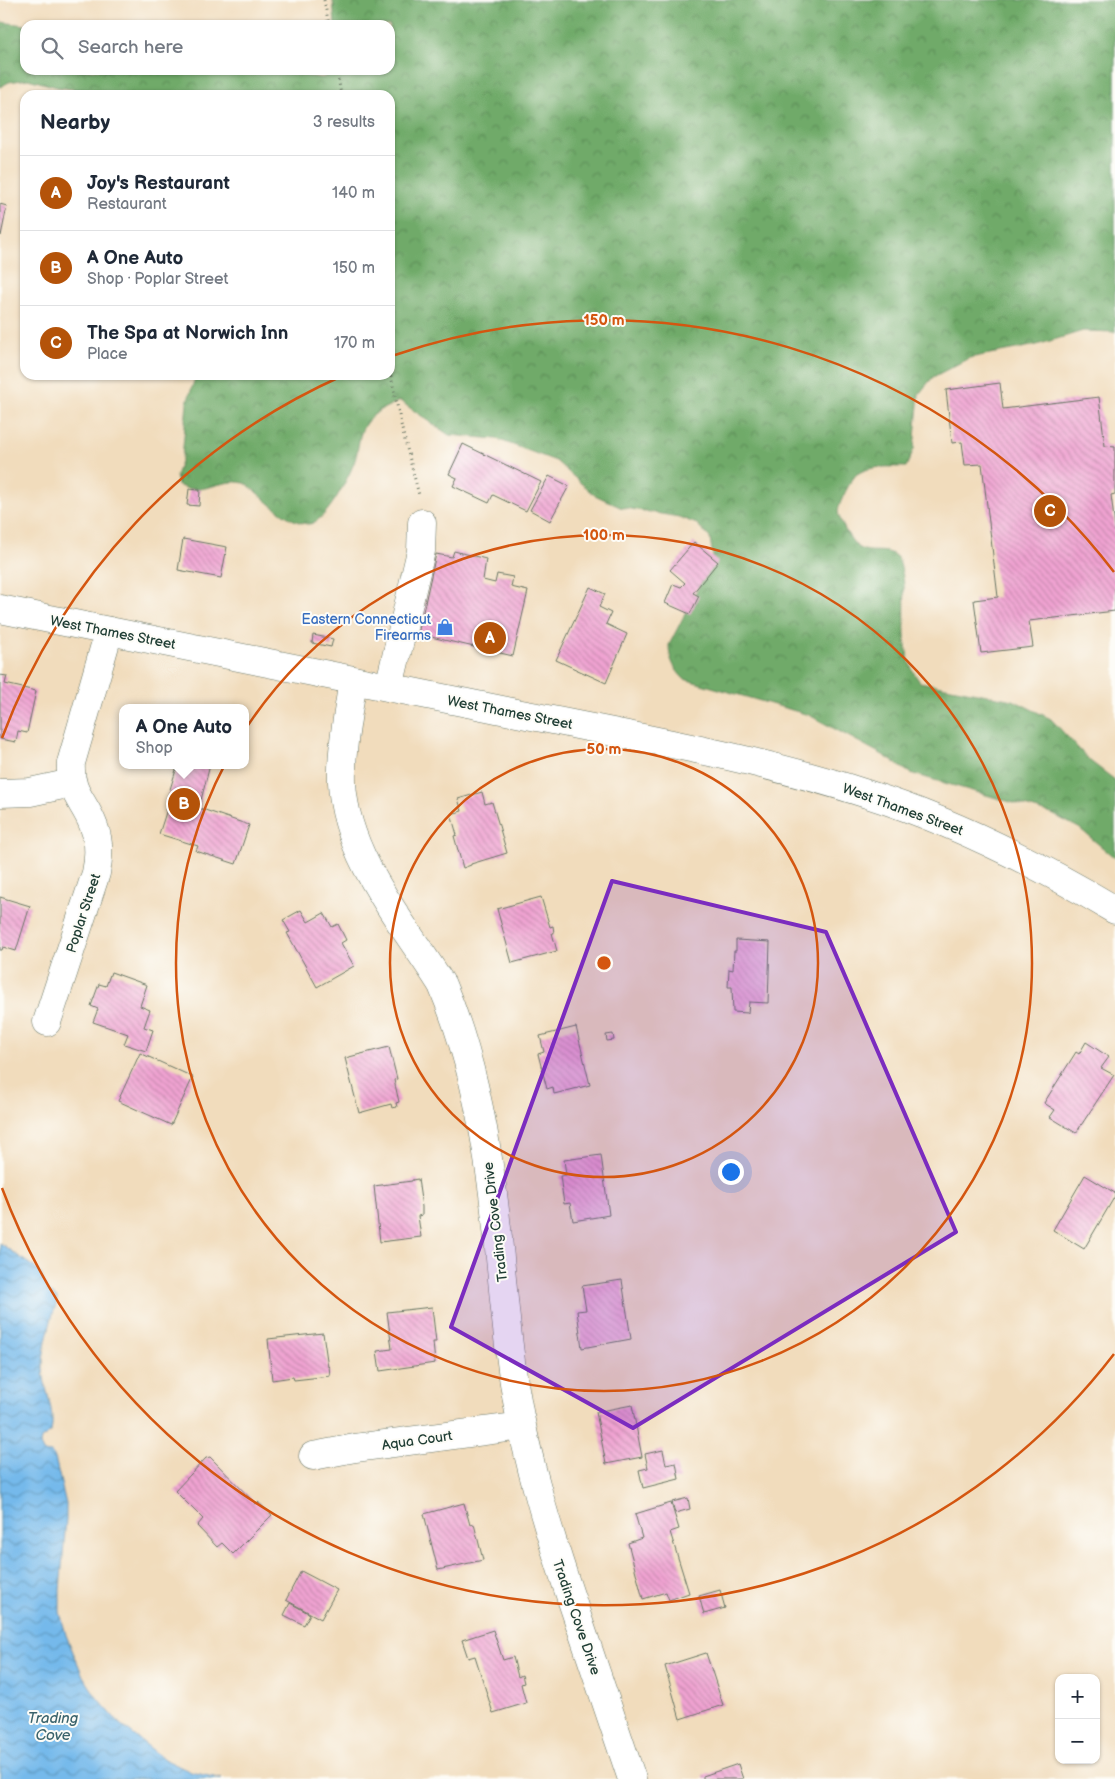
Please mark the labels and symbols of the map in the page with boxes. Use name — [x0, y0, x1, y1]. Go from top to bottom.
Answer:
text: 150 m — [583, 311, 625, 330]
pin: C — [1034, 492, 1066, 530]
text: 100 m — [583, 526, 625, 545]
place label: Eastern Connecticut Firearms — [301, 611, 432, 644]
street label: West Thames Street — [49, 612, 178, 653]
shop icon: Eastern Connecticut Firearms — [435, 617, 455, 637]
pin: A — [474, 619, 506, 657]
street label: West Thames Street — [446, 692, 575, 733]
text: 50 m — [587, 740, 622, 759]
street label: West Thames Street — [840, 780, 966, 839]
pin: B — [168, 785, 200, 823]
street label: Poplar Street — [63, 871, 104, 955]
centre of rings — [595, 954, 613, 972]
your location — [718, 1159, 744, 1185]
street label: Trading Cove Drive — [480, 1161, 511, 1283]
street label: Aqua Court — [381, 1427, 454, 1454]
street label: Trading Cove Drive — [549, 1557, 604, 1677]
water label: Trading Cove — [28, 1709, 79, 1745]

